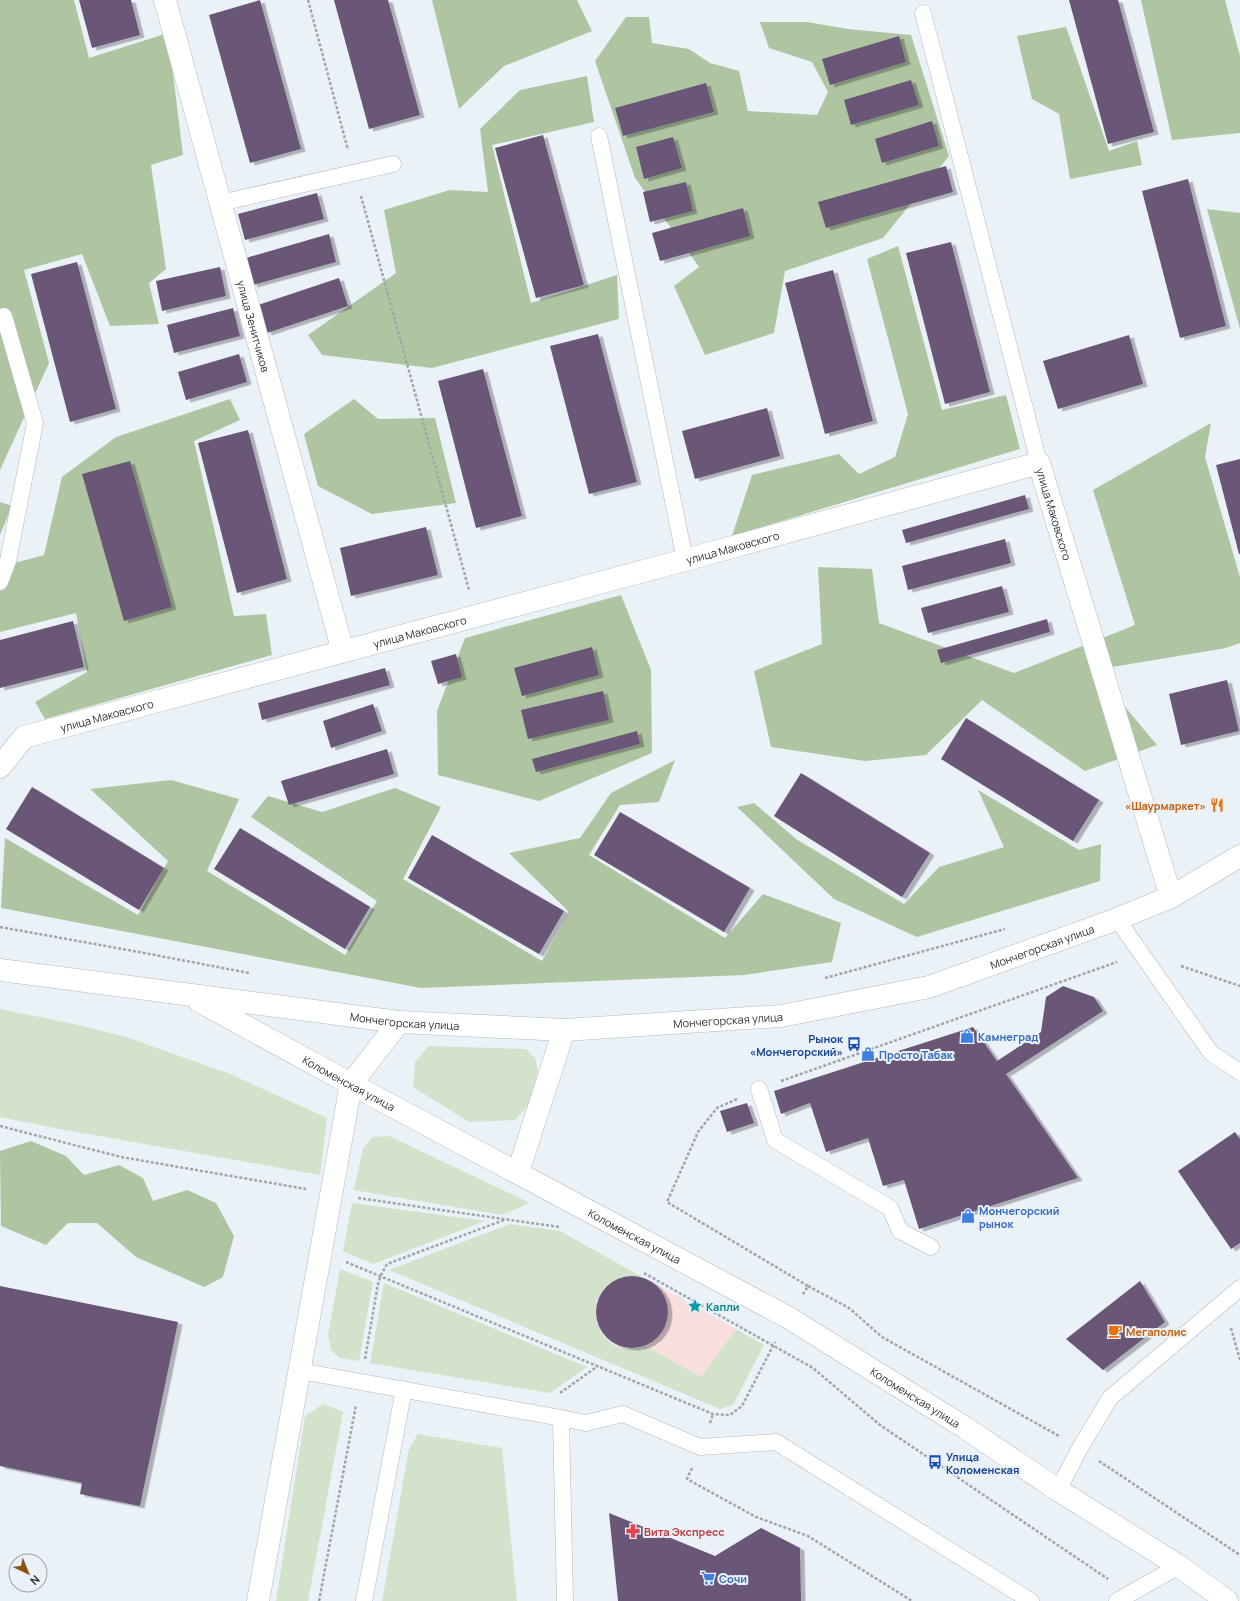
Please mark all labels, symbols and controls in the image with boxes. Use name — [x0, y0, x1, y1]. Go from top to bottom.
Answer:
street label: улица Зенитчиков — [234, 278, 274, 374]
street label: улица Маковского — [1033, 466, 1076, 562]
street label: улица Маковского — [684, 527, 781, 567]
street label: улица Маковского — [371, 611, 468, 651]
street label: улица Маковского — [58, 695, 155, 735]
restaurant icon: «Шаурмаркет» — [1209, 797, 1225, 813]
place label: «Шаурмаркет» — [1125, 798, 1206, 813]
street label: Мончегорская улица — [988, 920, 1096, 972]
street label: Мончегорская улица — [349, 1008, 460, 1032]
street label: Мончегорская улица — [673, 1008, 783, 1030]
shop icon: Камнеград — [959, 1028, 975, 1044]
place label: Камнеград — [978, 1029, 1038, 1044]
place label: Рынок «Мончегорский» — [750, 1031, 844, 1059]
bus stop icon: Рынок «Мончегорский» — [846, 1036, 862, 1052]
shop icon: Просто Табак — [860, 1046, 876, 1062]
place label: Просто Табак — [879, 1047, 954, 1062]
street label: Коломенская улица — [300, 1052, 398, 1114]
place label: Мончегорский рынок — [979, 1203, 1059, 1231]
street label: Коломенская улица — [586, 1205, 684, 1267]
shop icon: Мончегорский рынок — [960, 1208, 976, 1224]
place icon: Капли — [687, 1298, 703, 1314]
place label: Капли — [706, 1299, 740, 1314]
cafe icon: Мегаполис — [1107, 1323, 1123, 1339]
place label: Мегаполис — [1126, 1324, 1187, 1339]
street label: Коломенская улица — [868, 1363, 963, 1431]
place label: Улица Коломенская — [946, 1449, 1019, 1477]
bus stop icon: Улица Коломенская — [927, 1454, 943, 1470]
pharmacy icon: Вита Экспресс — [625, 1523, 641, 1539]
place label: Вита Экспресс — [644, 1524, 725, 1539]
north arrow — [8, 1553, 48, 1593]
supermarket icon: Сочи — [700, 1570, 716, 1586]
place label: Сочи — [719, 1571, 747, 1586]
text: N — [27, 1572, 43, 1589]

